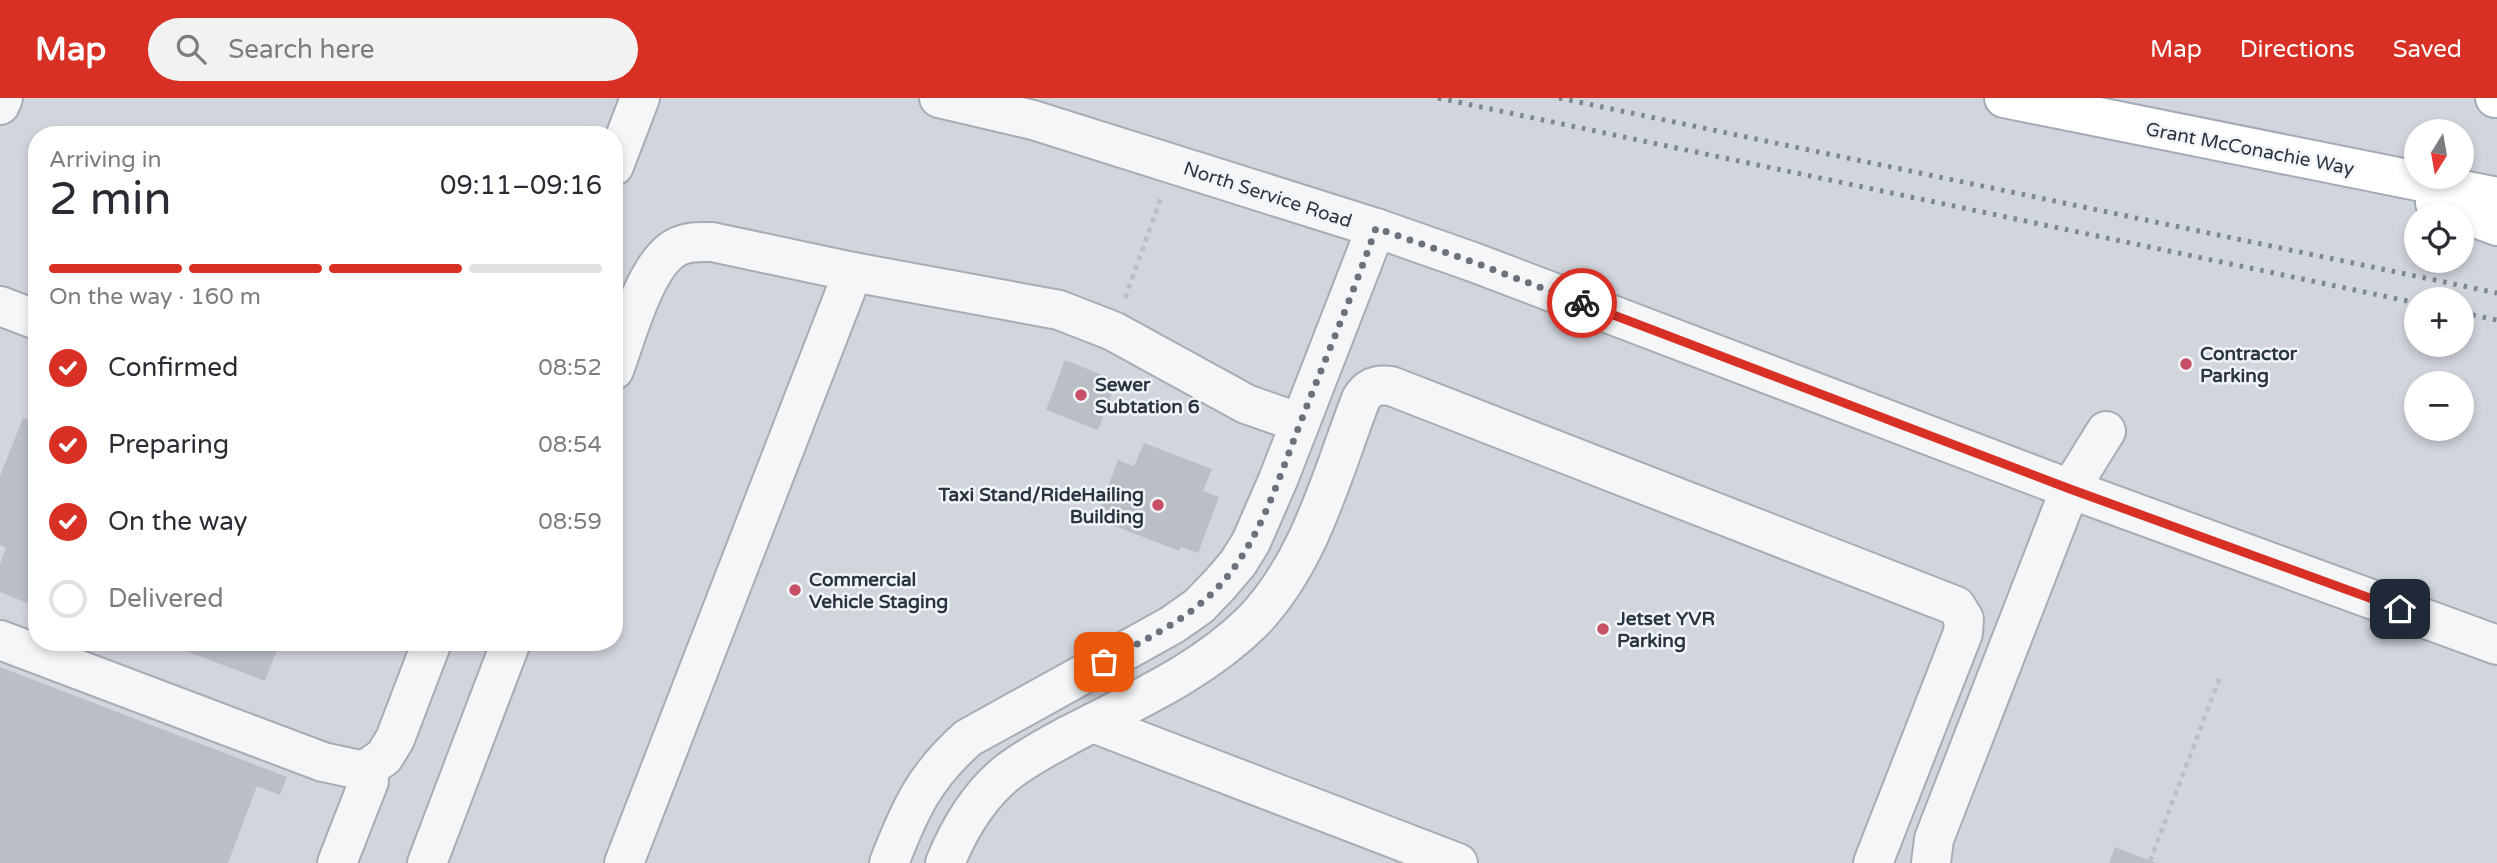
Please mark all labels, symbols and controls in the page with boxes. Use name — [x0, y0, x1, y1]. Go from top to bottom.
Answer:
search box — [148, 18, 638, 81]
text: Map — [35, 30, 106, 69]
icon: search — [172, 30, 210, 68]
text: Search here — [228, 34, 374, 65]
text: Map — [2150, 35, 2202, 64]
text: Directions — [2240, 35, 2355, 64]
text: Saved — [2393, 35, 2462, 64]
street label: Grant McConachie Way — [2144, 118, 2356, 180]
north arrow — [2404, 119, 2474, 189]
map controls — [2404, 119, 2474, 441]
text: Arriving in — [49, 146, 162, 174]
street label: North Service Road — [1181, 157, 1355, 233]
text: 09:11–09:16 — [440, 170, 602, 201]
text: 2 min — [49, 172, 172, 227]
button: locate — [2404, 203, 2474, 273]
courier — [1547, 268, 1617, 338]
text: On the way · 160 m — [49, 283, 261, 311]
icon: bike — [1563, 284, 1601, 322]
button: + — [2404, 287, 2474, 357]
place label: Contractor Parking — [2200, 343, 2298, 388]
icon: check — [49, 349, 87, 387]
text: Confirmed — [108, 352, 238, 383]
text: 08:52 — [538, 354, 602, 382]
marker: Contractor Parking — [2178, 356, 2194, 372]
button: − — [2404, 371, 2474, 441]
place label: Sewer Subtation 6 — [1095, 374, 1200, 418]
marker: Sewer Subtation 6 — [1073, 387, 1089, 403]
icon: check — [49, 426, 87, 464]
text: Preparing — [108, 429, 229, 460]
text: 08:54 — [538, 431, 602, 459]
place label: Taxi Stand/RideHailing Building — [938, 484, 1144, 529]
marker: Taxi Stand/RideHailing Building — [1150, 497, 1166, 513]
icon: check — [49, 503, 87, 541]
text: On the way — [108, 506, 248, 537]
text: 08:59 — [538, 508, 602, 536]
place label: Commercial Vehicle Staging — [809, 569, 948, 614]
pin — [2370, 579, 2430, 639]
marker: Commercial Vehicle Staging — [787, 582, 803, 598]
text: Delivered — [108, 583, 224, 614]
icon: home — [2381, 590, 2419, 628]
place label: Jetset YVR Parking — [1616, 608, 1715, 653]
marker: Jetset YVR Parking — [1595, 621, 1611, 637]
pin — [1074, 632, 1134, 692]
icon: bag — [1085, 643, 1123, 681]

